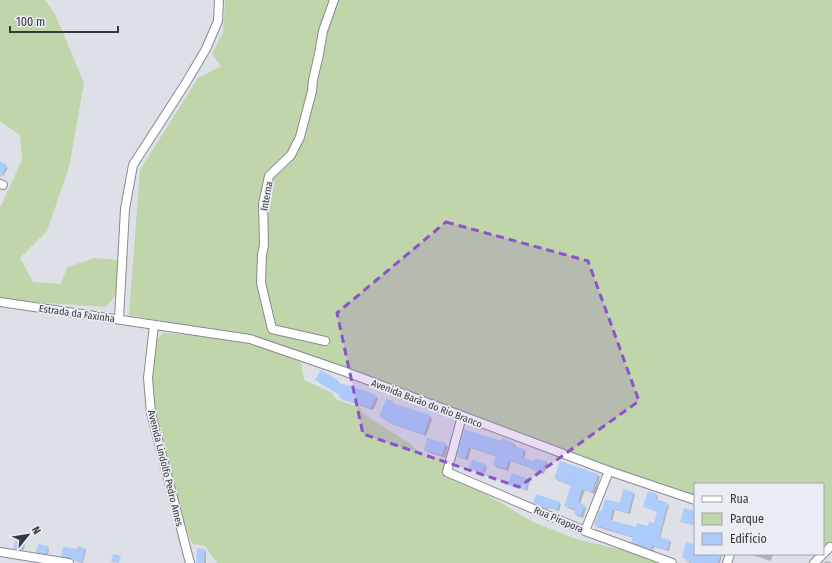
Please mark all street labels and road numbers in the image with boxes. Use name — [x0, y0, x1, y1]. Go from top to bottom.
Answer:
street label: Interna — [259, 180, 275, 212]
street label: Estrada da Faxinha — [38, 303, 116, 325]
street label: Avenida Barão do Rio Branco — [370, 377, 484, 431]
street label: Avenida Lindolfo Pedro Ames — [145, 409, 185, 528]
street label: Rua Pirapora — [532, 504, 585, 536]

